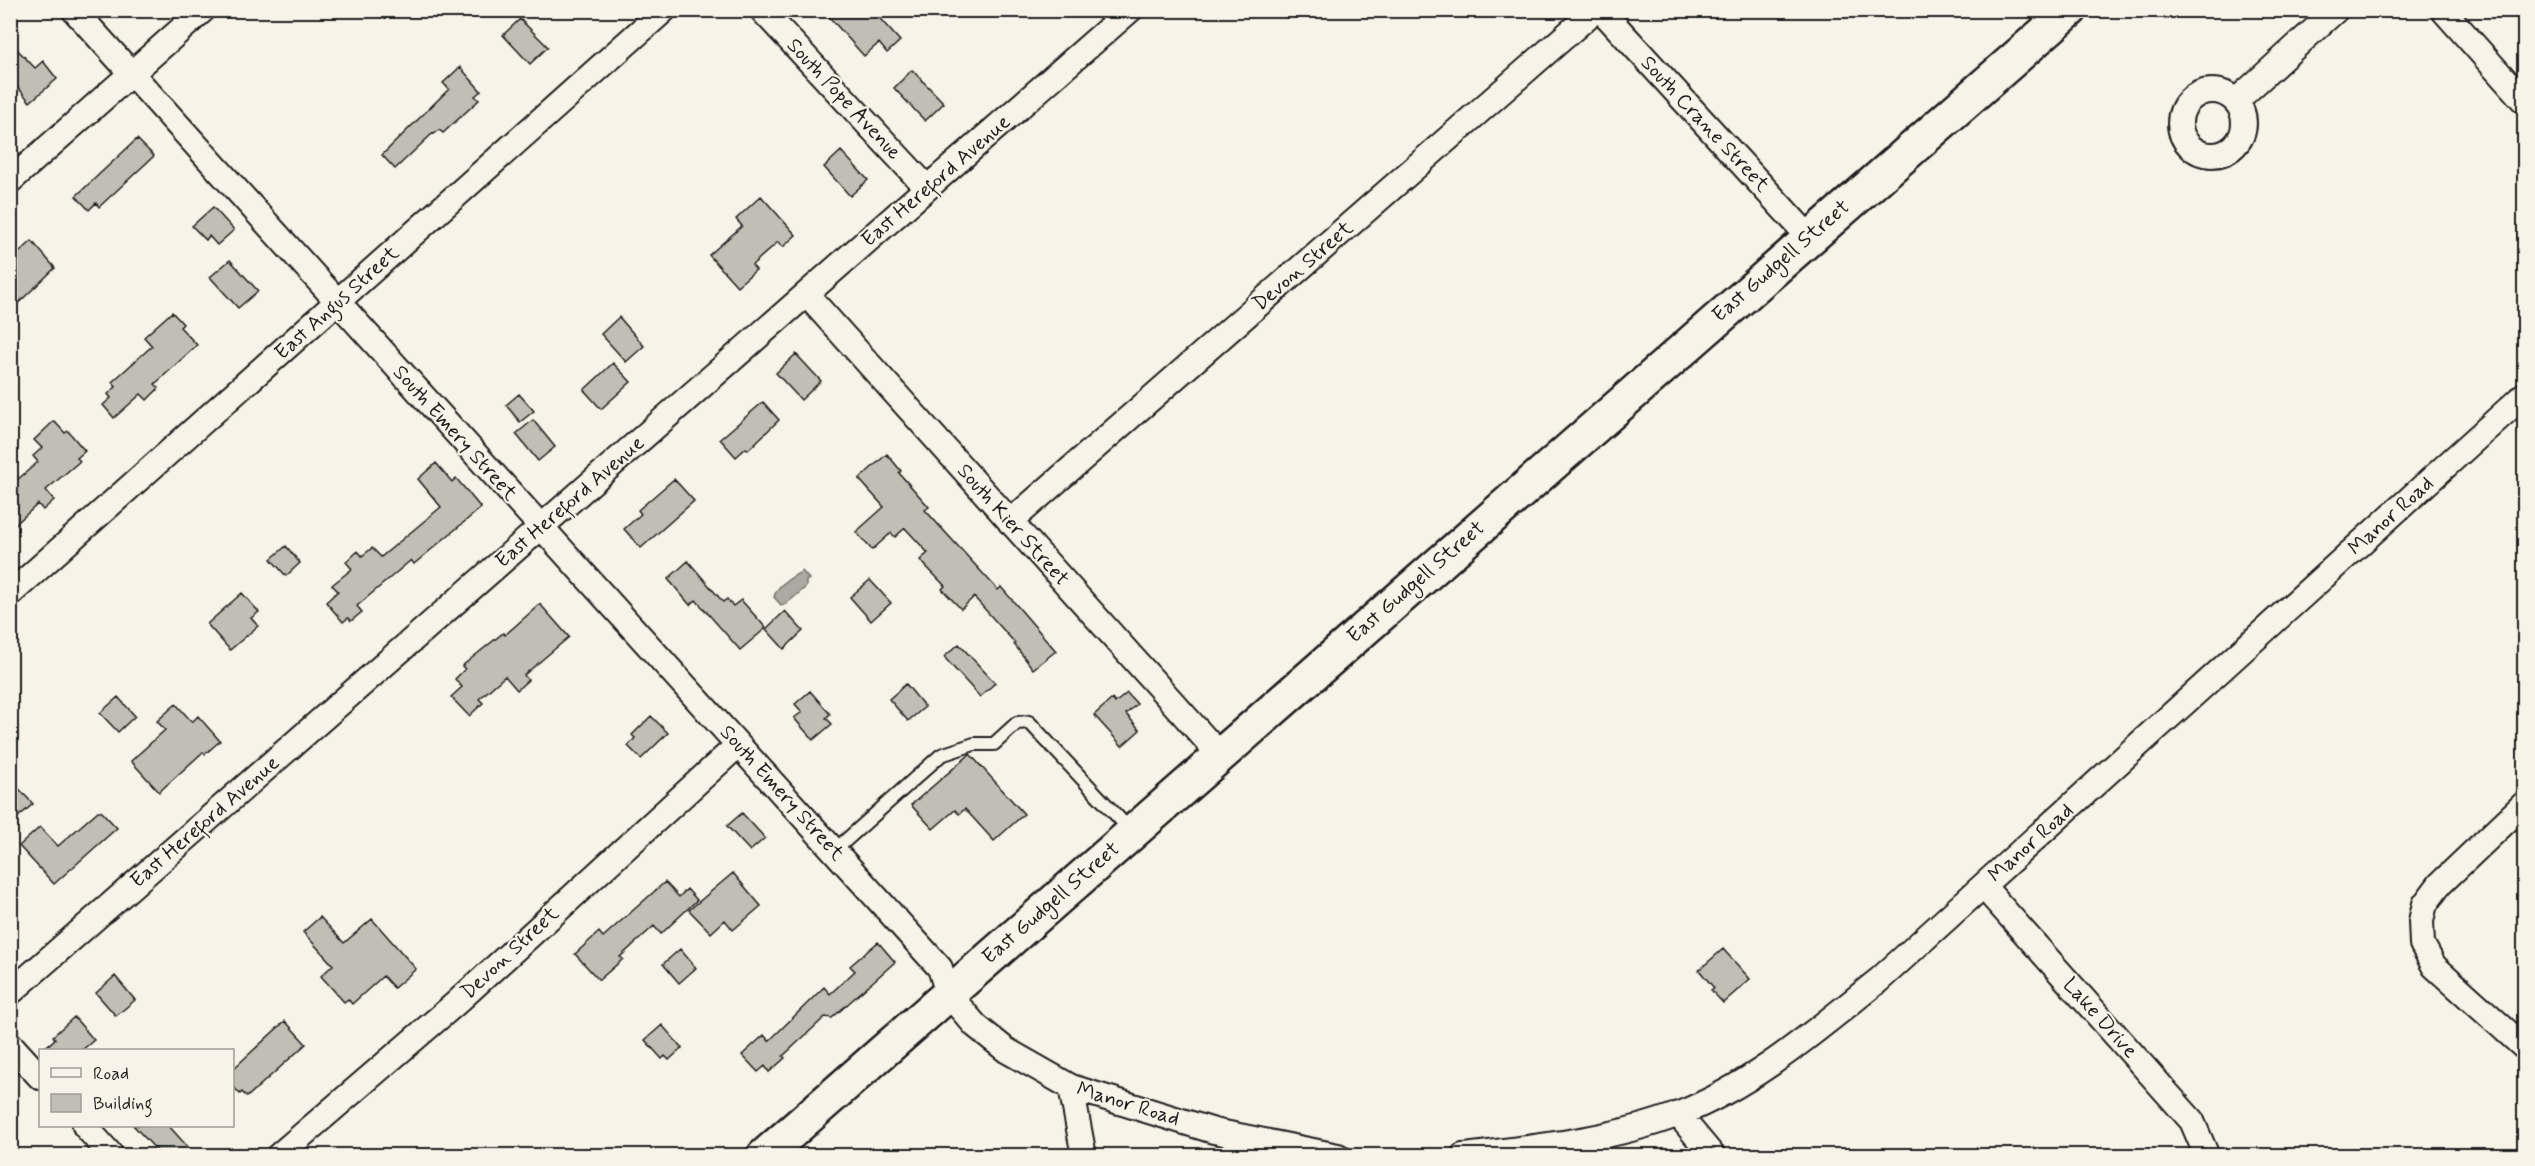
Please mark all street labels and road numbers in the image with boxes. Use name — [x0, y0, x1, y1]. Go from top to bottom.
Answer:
street label: South Pope Avenue — [780, 32, 908, 166]
street label: South Crane Street — [1634, 50, 1776, 199]
street label: East Hereford Avenue — [855, 108, 1018, 255]
street label: East Gudgell Street — [1706, 193, 1857, 329]
street label: Devon Street — [1247, 214, 1360, 318]
street label: East Angus Street — [269, 239, 407, 368]
street label: South Emery Street — [386, 359, 524, 507]
street label: East Hereford Avenue — [489, 429, 652, 576]
street label: South Kier Street — [950, 458, 1076, 592]
street label: Manor Road — [2342, 470, 2440, 562]
street label: East Gudgell Street — [1341, 514, 1492, 650]
street label: South Emery Street — [713, 719, 851, 867]
street label: East Hereford Avenue — [124, 749, 287, 896]
street label: Manor Road — [1982, 797, 2080, 889]
street label: East Gudgell Street — [976, 835, 1127, 971]
street label: Devon Street — [455, 900, 566, 1006]
street label: Lake Drive — [2056, 972, 2144, 1064]
street label: Manor Road — [1073, 1075, 1183, 1133]

